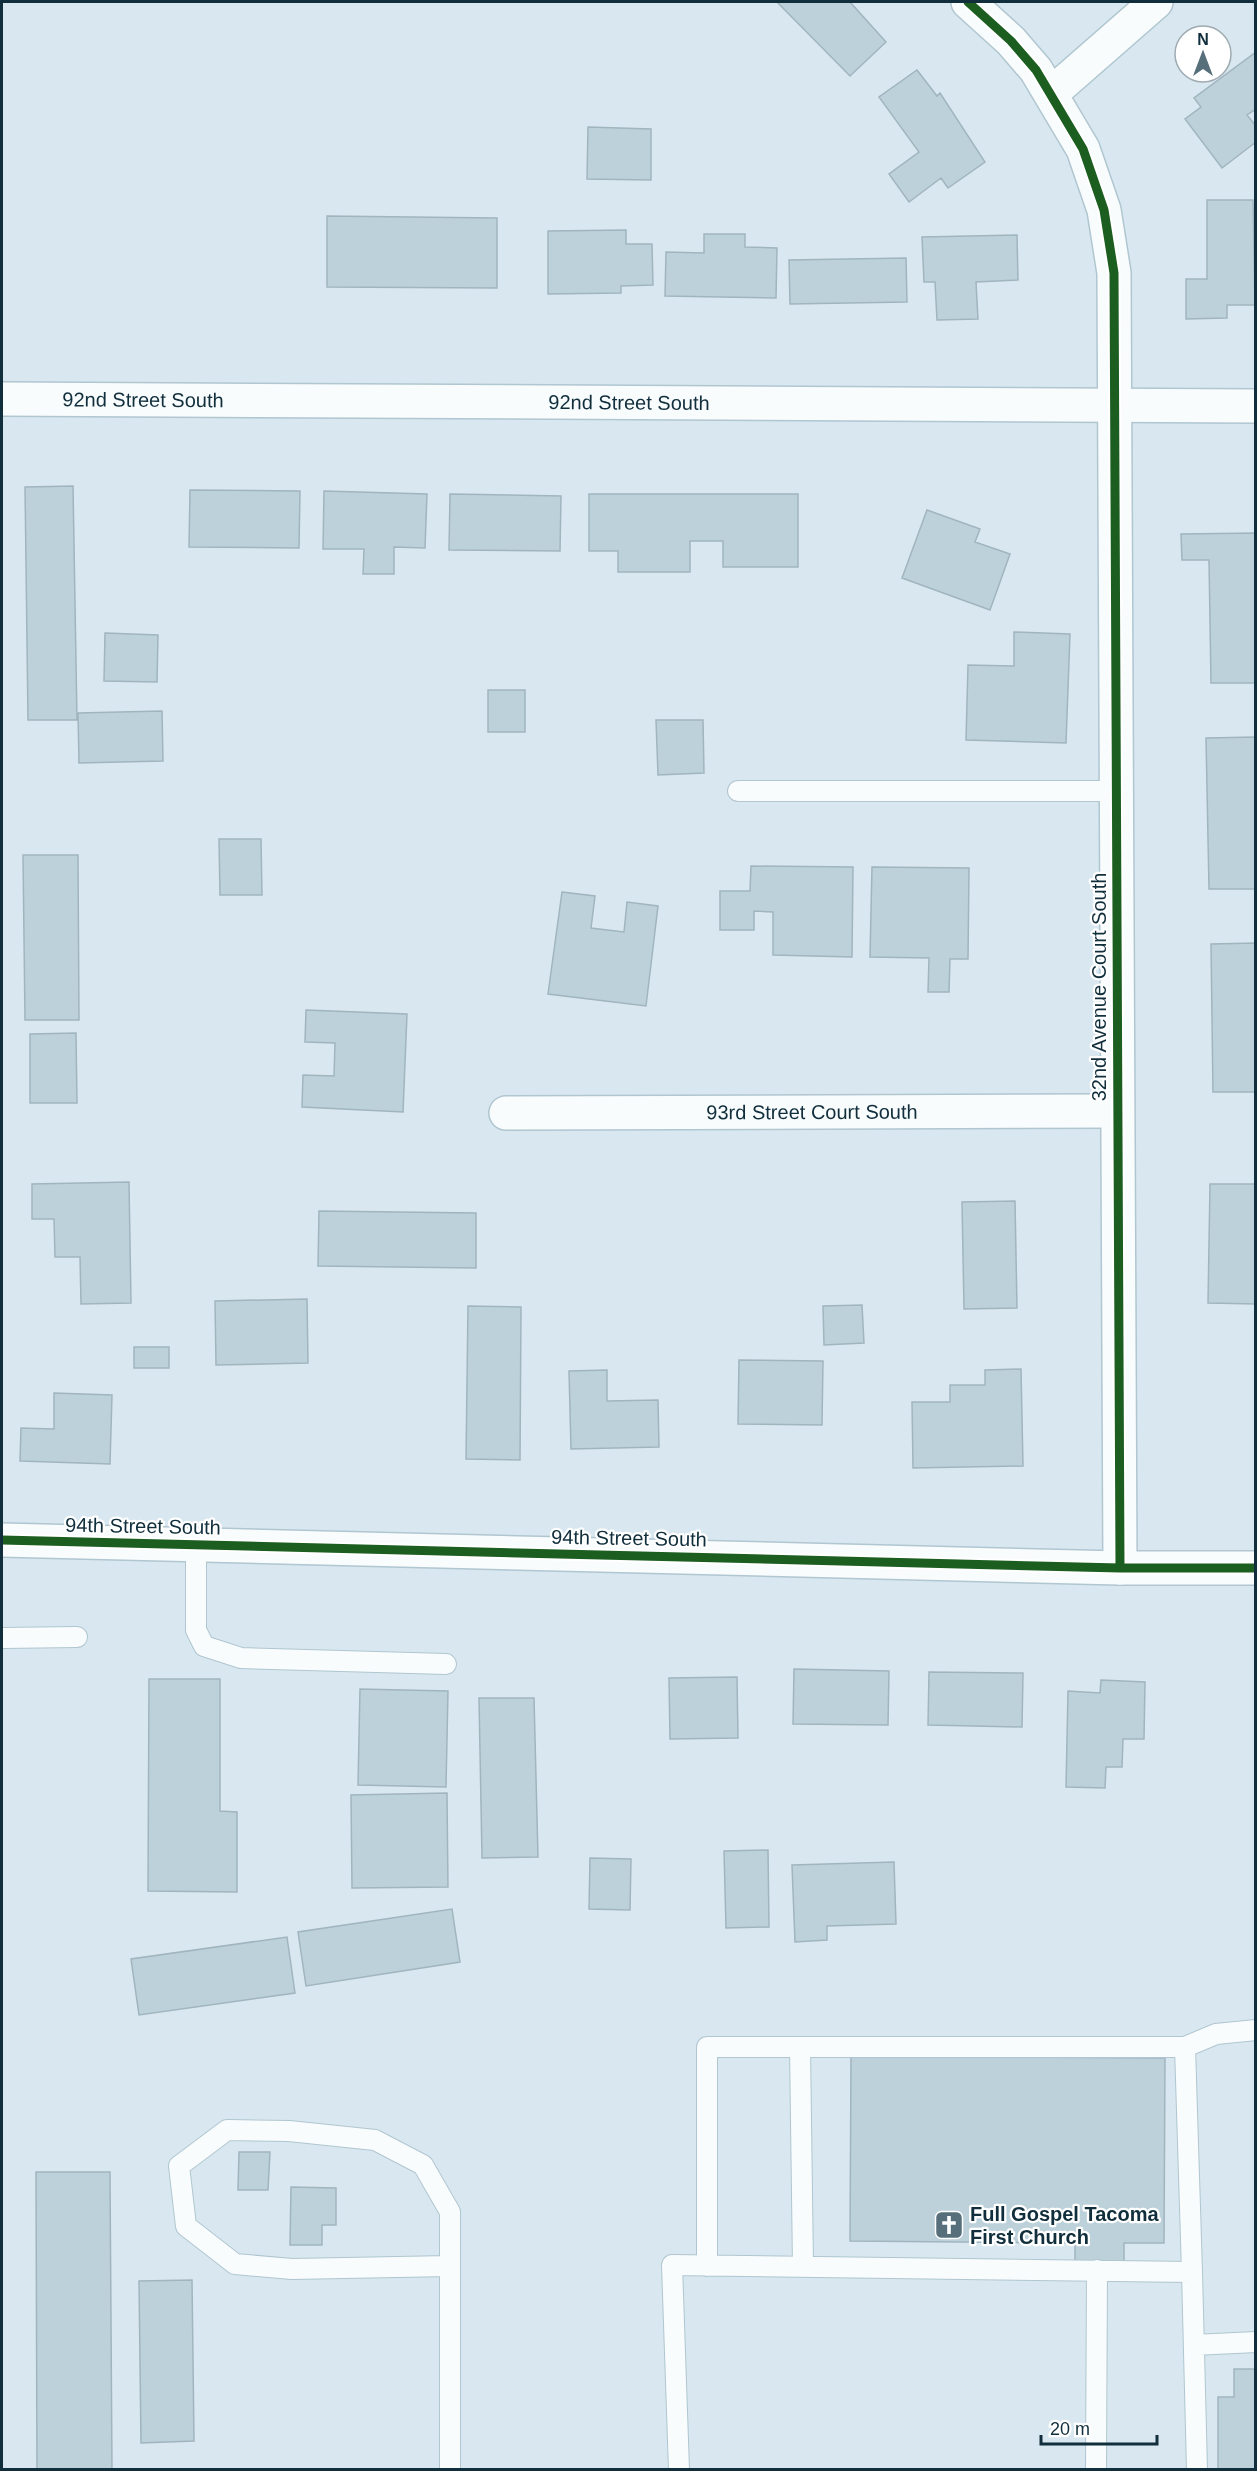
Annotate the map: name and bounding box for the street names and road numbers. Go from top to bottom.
street label: 92nd Street South [62,388,224,411]
street label: 92nd Street South [548,391,710,414]
street label: 32nd Avenue Court South [1088,873,1110,1101]
street label: 93rd Street Court South [706,1101,918,1123]
street label: 94th Street South [65,1514,221,1538]
street label: 94th Street South [551,1526,707,1550]

